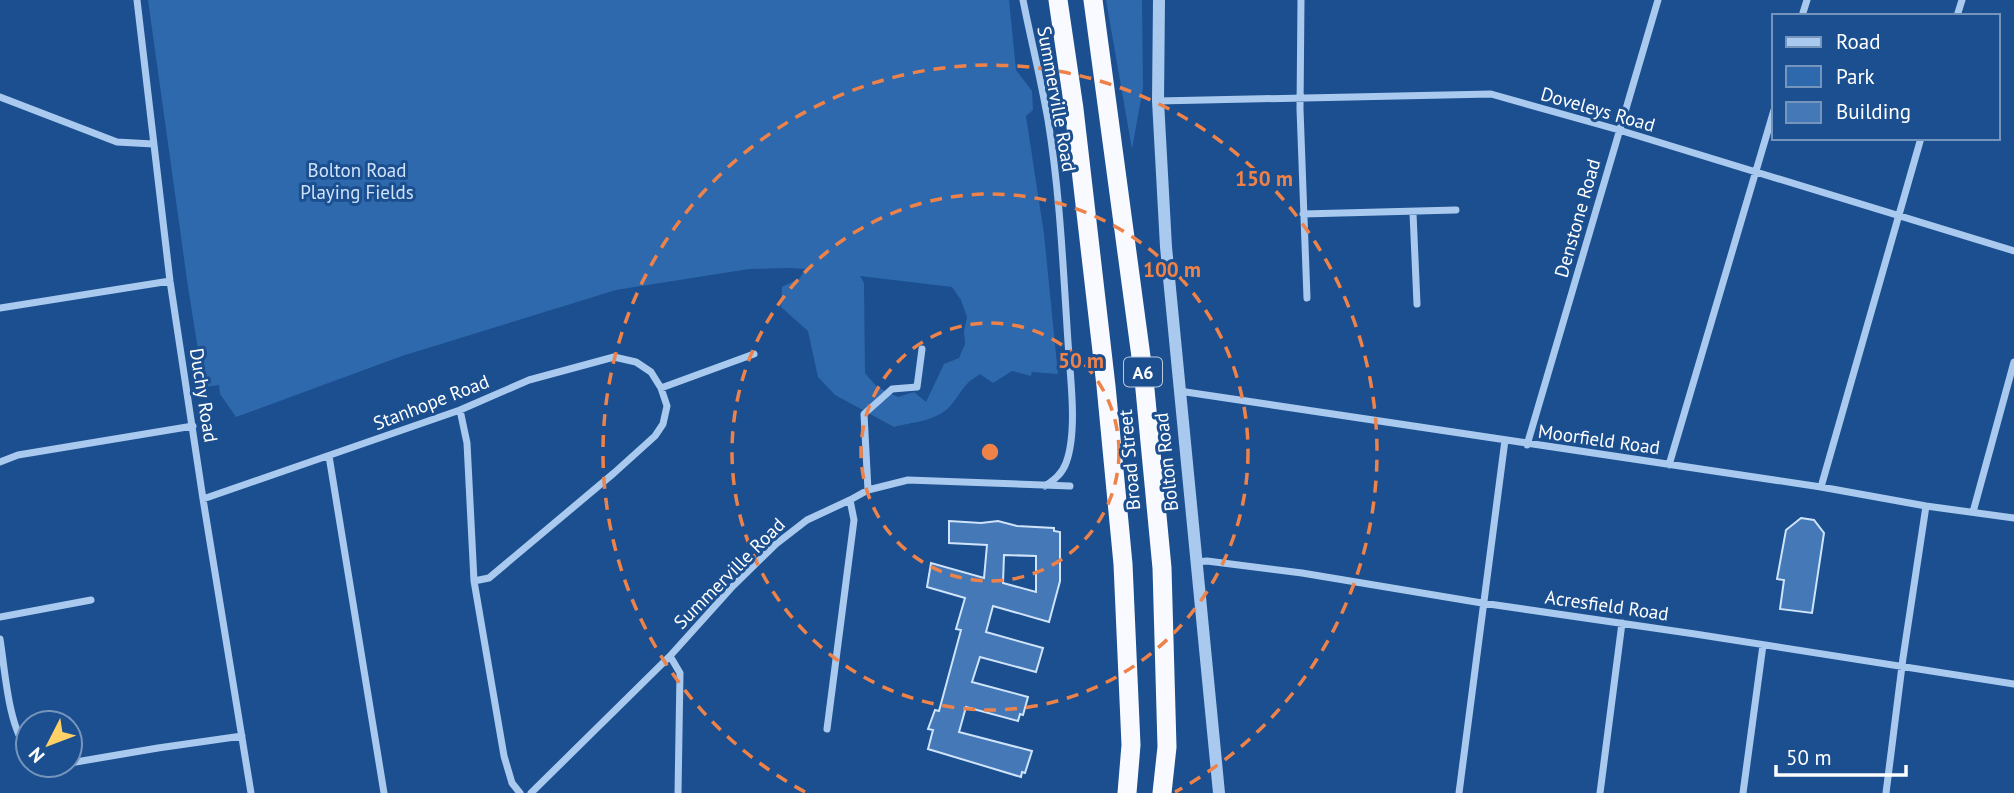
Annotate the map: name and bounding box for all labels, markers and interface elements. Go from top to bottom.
legend [1772,14,2000,140]
street label: Summerville Road [1032,24,1082,174]
text: Road [1836,28,1880,55]
text: Park [1836,63,1875,90]
street label: Doveleys Road [1538,81,1658,137]
text: Building [1836,98,1911,125]
street label: Denstone Road [1549,156,1605,280]
park label: Bolton Road Playing Fields [300,158,414,204]
text: 150 m [1235,165,1293,192]
text: 100 m [1143,256,1201,283]
street label: Duchy Road [185,346,223,444]
text: 50 m [1058,347,1104,374]
road number: A6 [1124,358,1162,386]
street label: Stanhope Road [370,369,492,435]
street label: Broad Street [1113,408,1145,511]
street label: Bolton Road [1149,412,1183,512]
street label: Moorfield Road [1537,419,1661,459]
centre of rings [978,440,1002,464]
street label: Summerville Road [668,512,790,634]
street label: Acresfield Road [1544,584,1670,626]
north arrow [14,709,84,779]
scale bar [1776,734,1906,778]
text: N [23,743,49,768]
text: 50 m [1786,744,1832,771]

